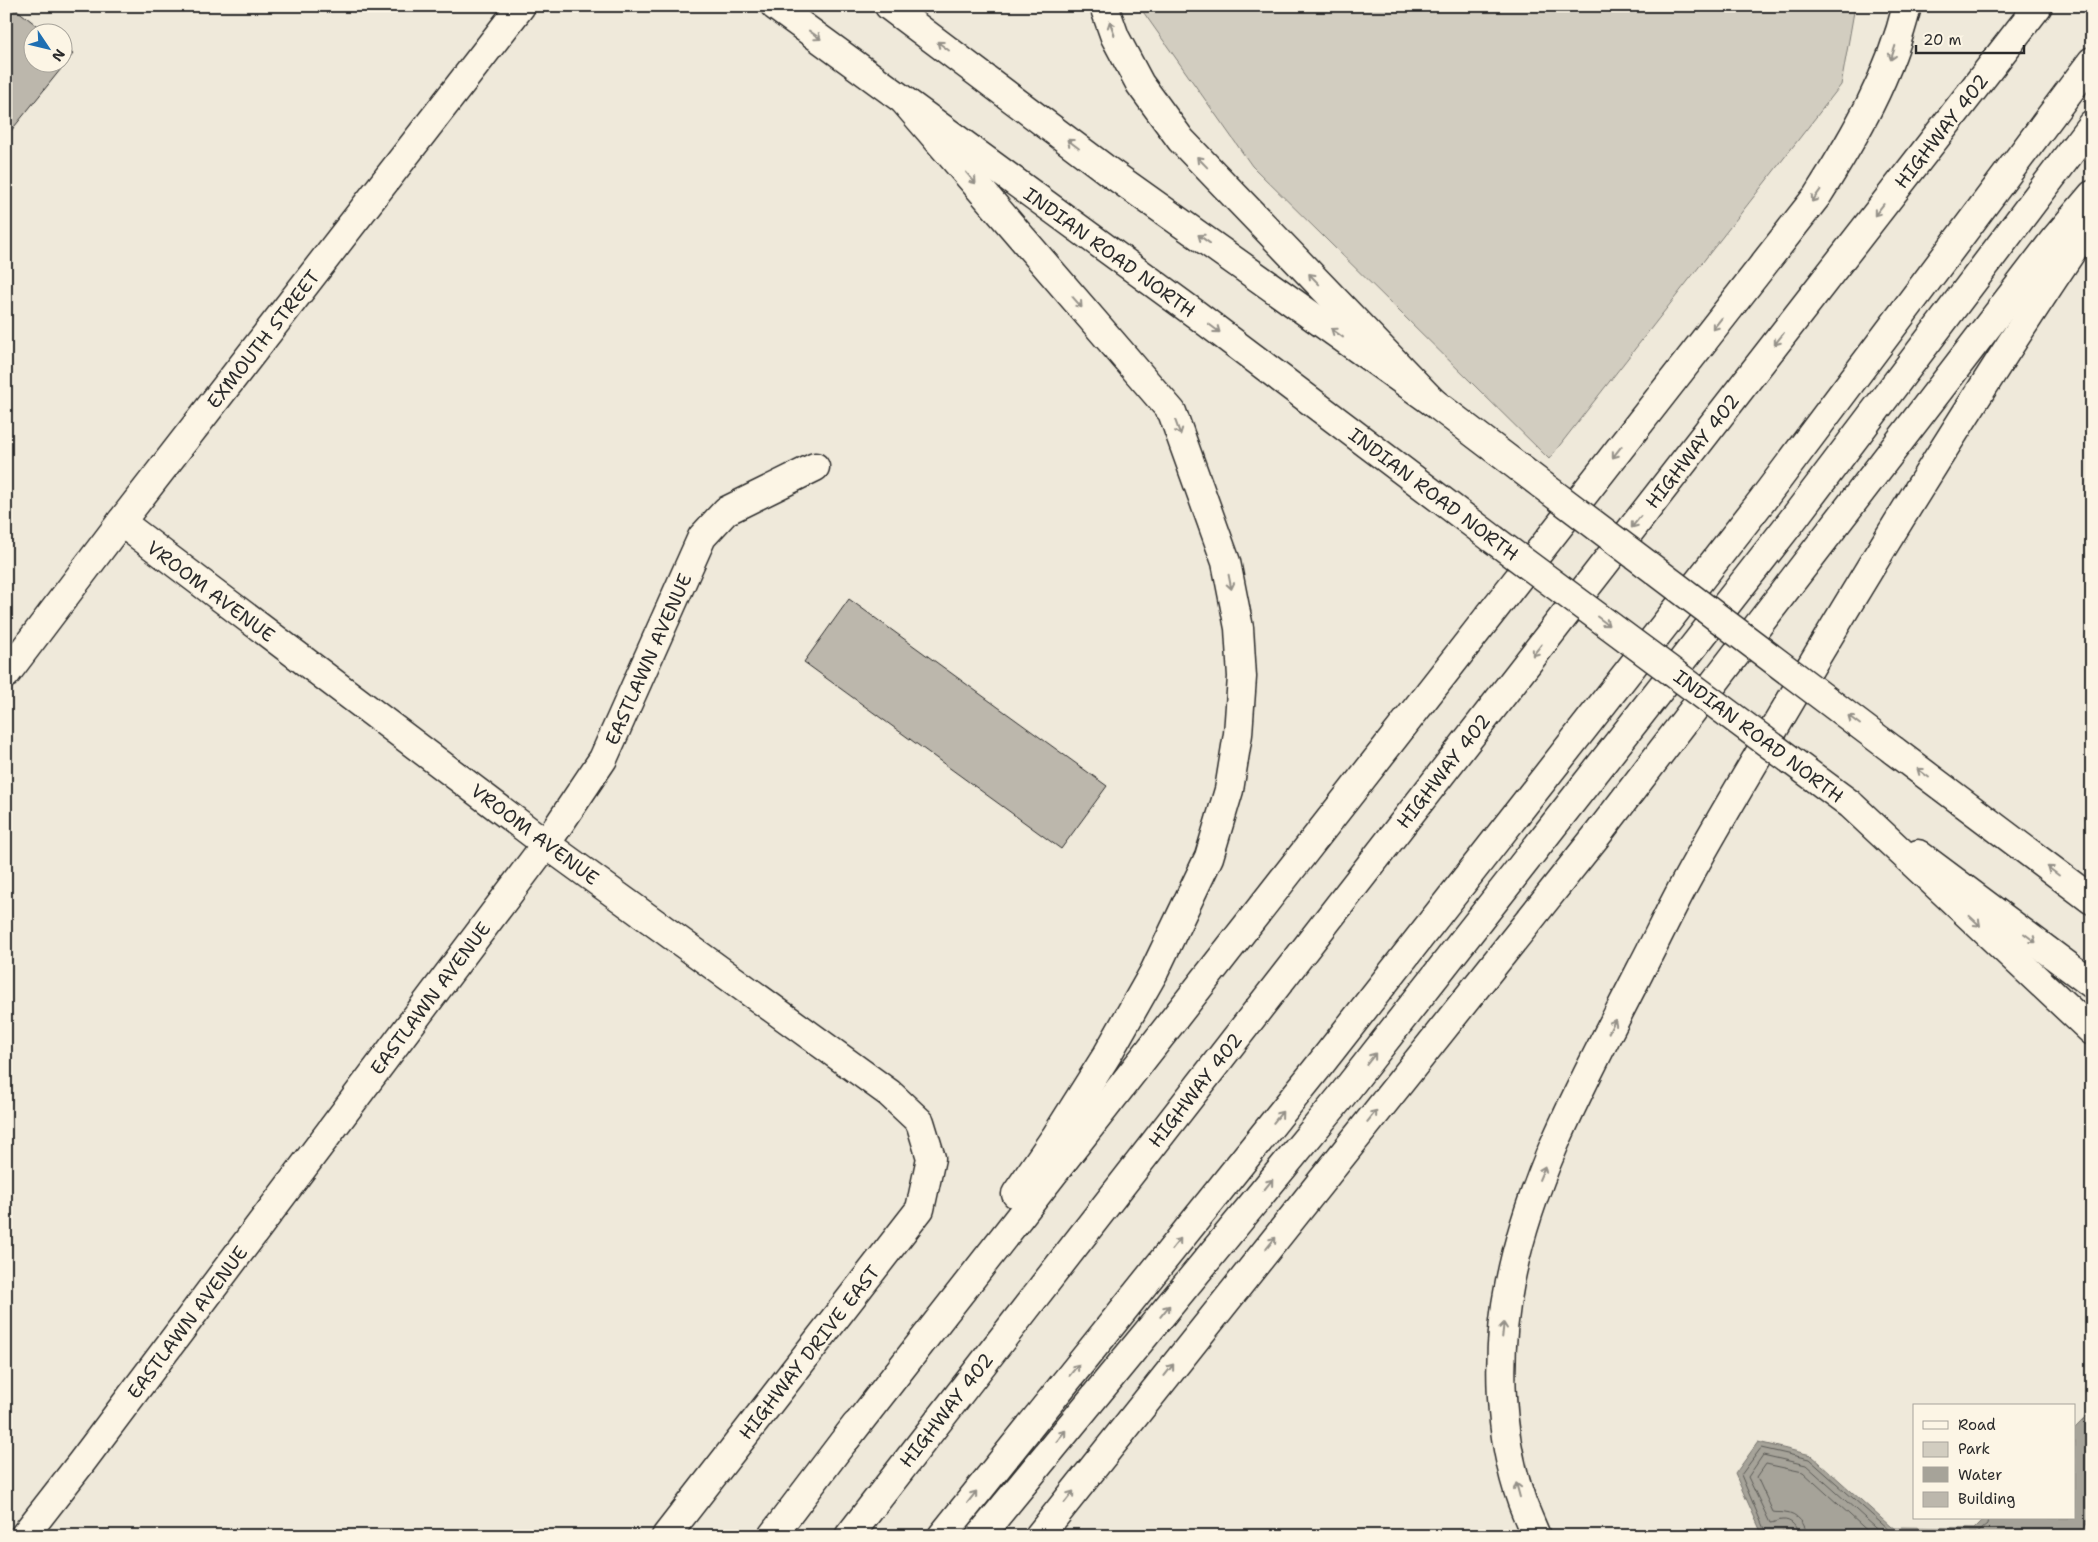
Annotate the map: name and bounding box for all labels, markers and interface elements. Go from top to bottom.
one-way arrow [1107,21,1116,36]
north arrow [22,22,72,72]
scale bar [1916,22,2023,54]
one-way arrow [807,30,821,40]
text: 20 m [1923,30,1962,50]
one-way arrow [937,41,950,52]
one-way arrow [1887,45,1897,61]
text: N [48,46,69,65]
street label: HIGHWAY 402 [1889,69,1994,194]
one-way arrow [1066,139,1080,149]
one-way arrow [1196,156,1208,168]
one-way arrow [966,172,977,185]
street label: INDIAN ROAD NORTH [1019,182,1201,323]
one-way arrow [1811,189,1821,203]
one-way arrow [1874,203,1884,217]
one-way arrow [1197,234,1211,244]
street label: EXMOUTH STREET [201,265,326,414]
one-way arrow [1308,273,1321,285]
one-way arrow [1072,295,1083,308]
one-way arrow [1711,317,1722,330]
one-way arrow [1207,322,1220,333]
one-way arrow [1330,328,1344,338]
one-way arrow [1774,332,1785,345]
street label: HIGHWAY 402 [1640,389,1745,514]
one-way arrow [1174,420,1183,435]
street label: INDIAN ROAD NORTH [1344,422,1524,567]
one-way arrow [1611,445,1622,458]
one-way arrow [1631,515,1642,528]
street label: VROOM AVENUE [142,535,280,648]
street label: EASTLAWN AVENUE [599,569,698,749]
one-way arrow [1226,573,1235,589]
one-way arrow [1595,615,1609,626]
one-way arrow [1531,643,1542,656]
street label: INDIAN ROAD NORTH [1669,664,1849,809]
street label: HIGHWAY 402 [1391,709,1496,834]
one-way arrow [1848,715,1861,726]
one-way arrow [1917,767,1930,778]
street label: VROOM AVENUE [466,778,604,891]
one-way arrow [2047,865,2060,876]
one-way arrow [1969,915,1981,927]
street label: EASTLAWN AVENUE [365,917,496,1080]
one-way arrow [2023,932,2036,943]
one-way arrow [1608,1019,1617,1034]
street label: HIGHWAY 402 [1143,1028,1248,1153]
one-way arrow [1365,1053,1376,1066]
one-way arrow [1367,1110,1378,1123]
one-way arrow [1272,1111,1283,1124]
one-way arrow [1538,1166,1548,1181]
one-way arrow [1263,1179,1274,1192]
one-way arrow [1265,1237,1276,1250]
one-way arrow [1170,1238,1181,1251]
street label: EASTLAWN AVENUE [122,1241,253,1404]
street label: HIGHWAY DRIVE EAST [733,1260,886,1445]
one-way arrow [1159,1304,1170,1317]
one-way arrow [1498,1322,1508,1338]
street label: HIGHWAY 402 [894,1348,999,1473]
one-way arrow [1068,1364,1079,1377]
one-way arrow [1164,1364,1175,1377]
legend [1913,1404,2076,1520]
text: Road [1958,1415,1996,1435]
one-way arrow [1056,1430,1067,1443]
text: Park [1958,1439,1990,1459]
text: Water [1958,1465,2002,1485]
one-way arrow [1513,1483,1523,1499]
text: Building [1958,1489,2015,1509]
one-way arrow [967,1491,978,1504]
one-way arrow [1063,1491,1074,1504]

